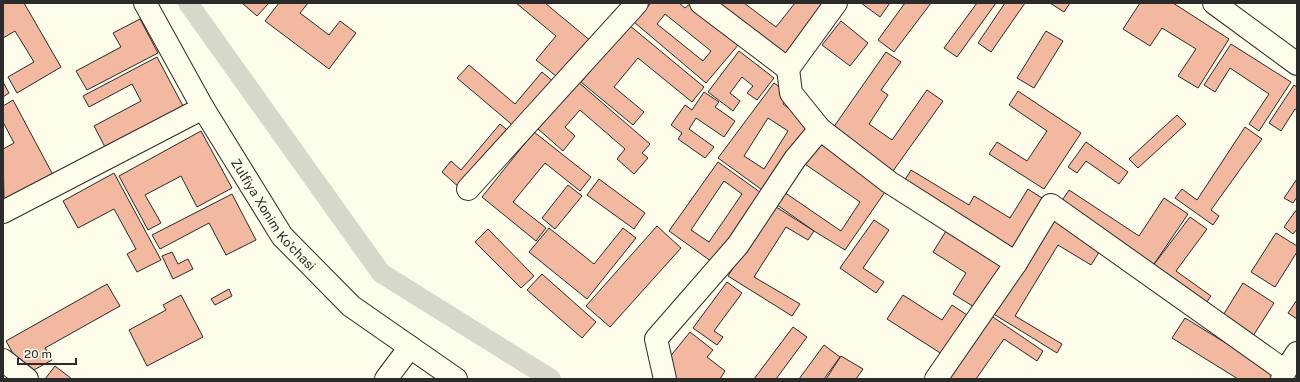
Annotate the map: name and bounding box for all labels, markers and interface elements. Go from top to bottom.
street label: Zulfiya Xonim Ko'chasi [228,156,319,274]
scale bar [18,340,76,366]
text: 20 m [24,347,52,361]

